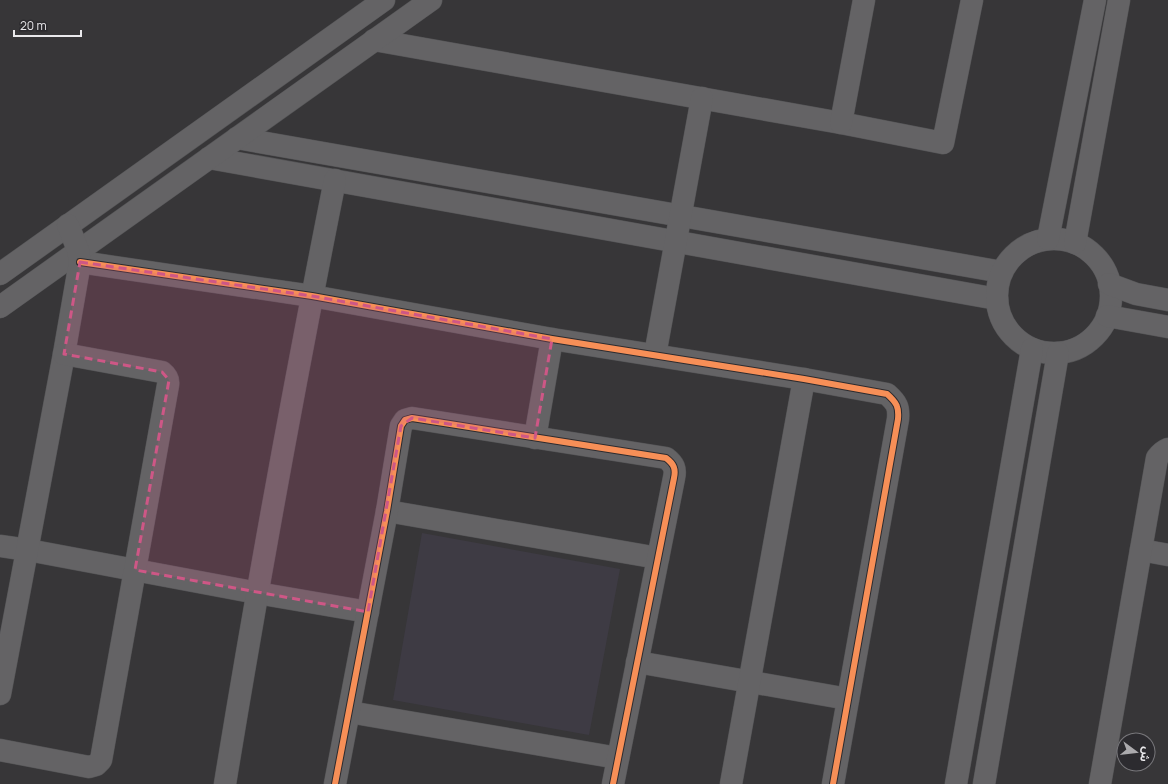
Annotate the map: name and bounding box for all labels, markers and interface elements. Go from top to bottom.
scale bar [14,12,81,38]
text: 20 m [20,17,47,34]
north arrow [1116,732,1156,772]
text: ش [1137,745,1155,764]

